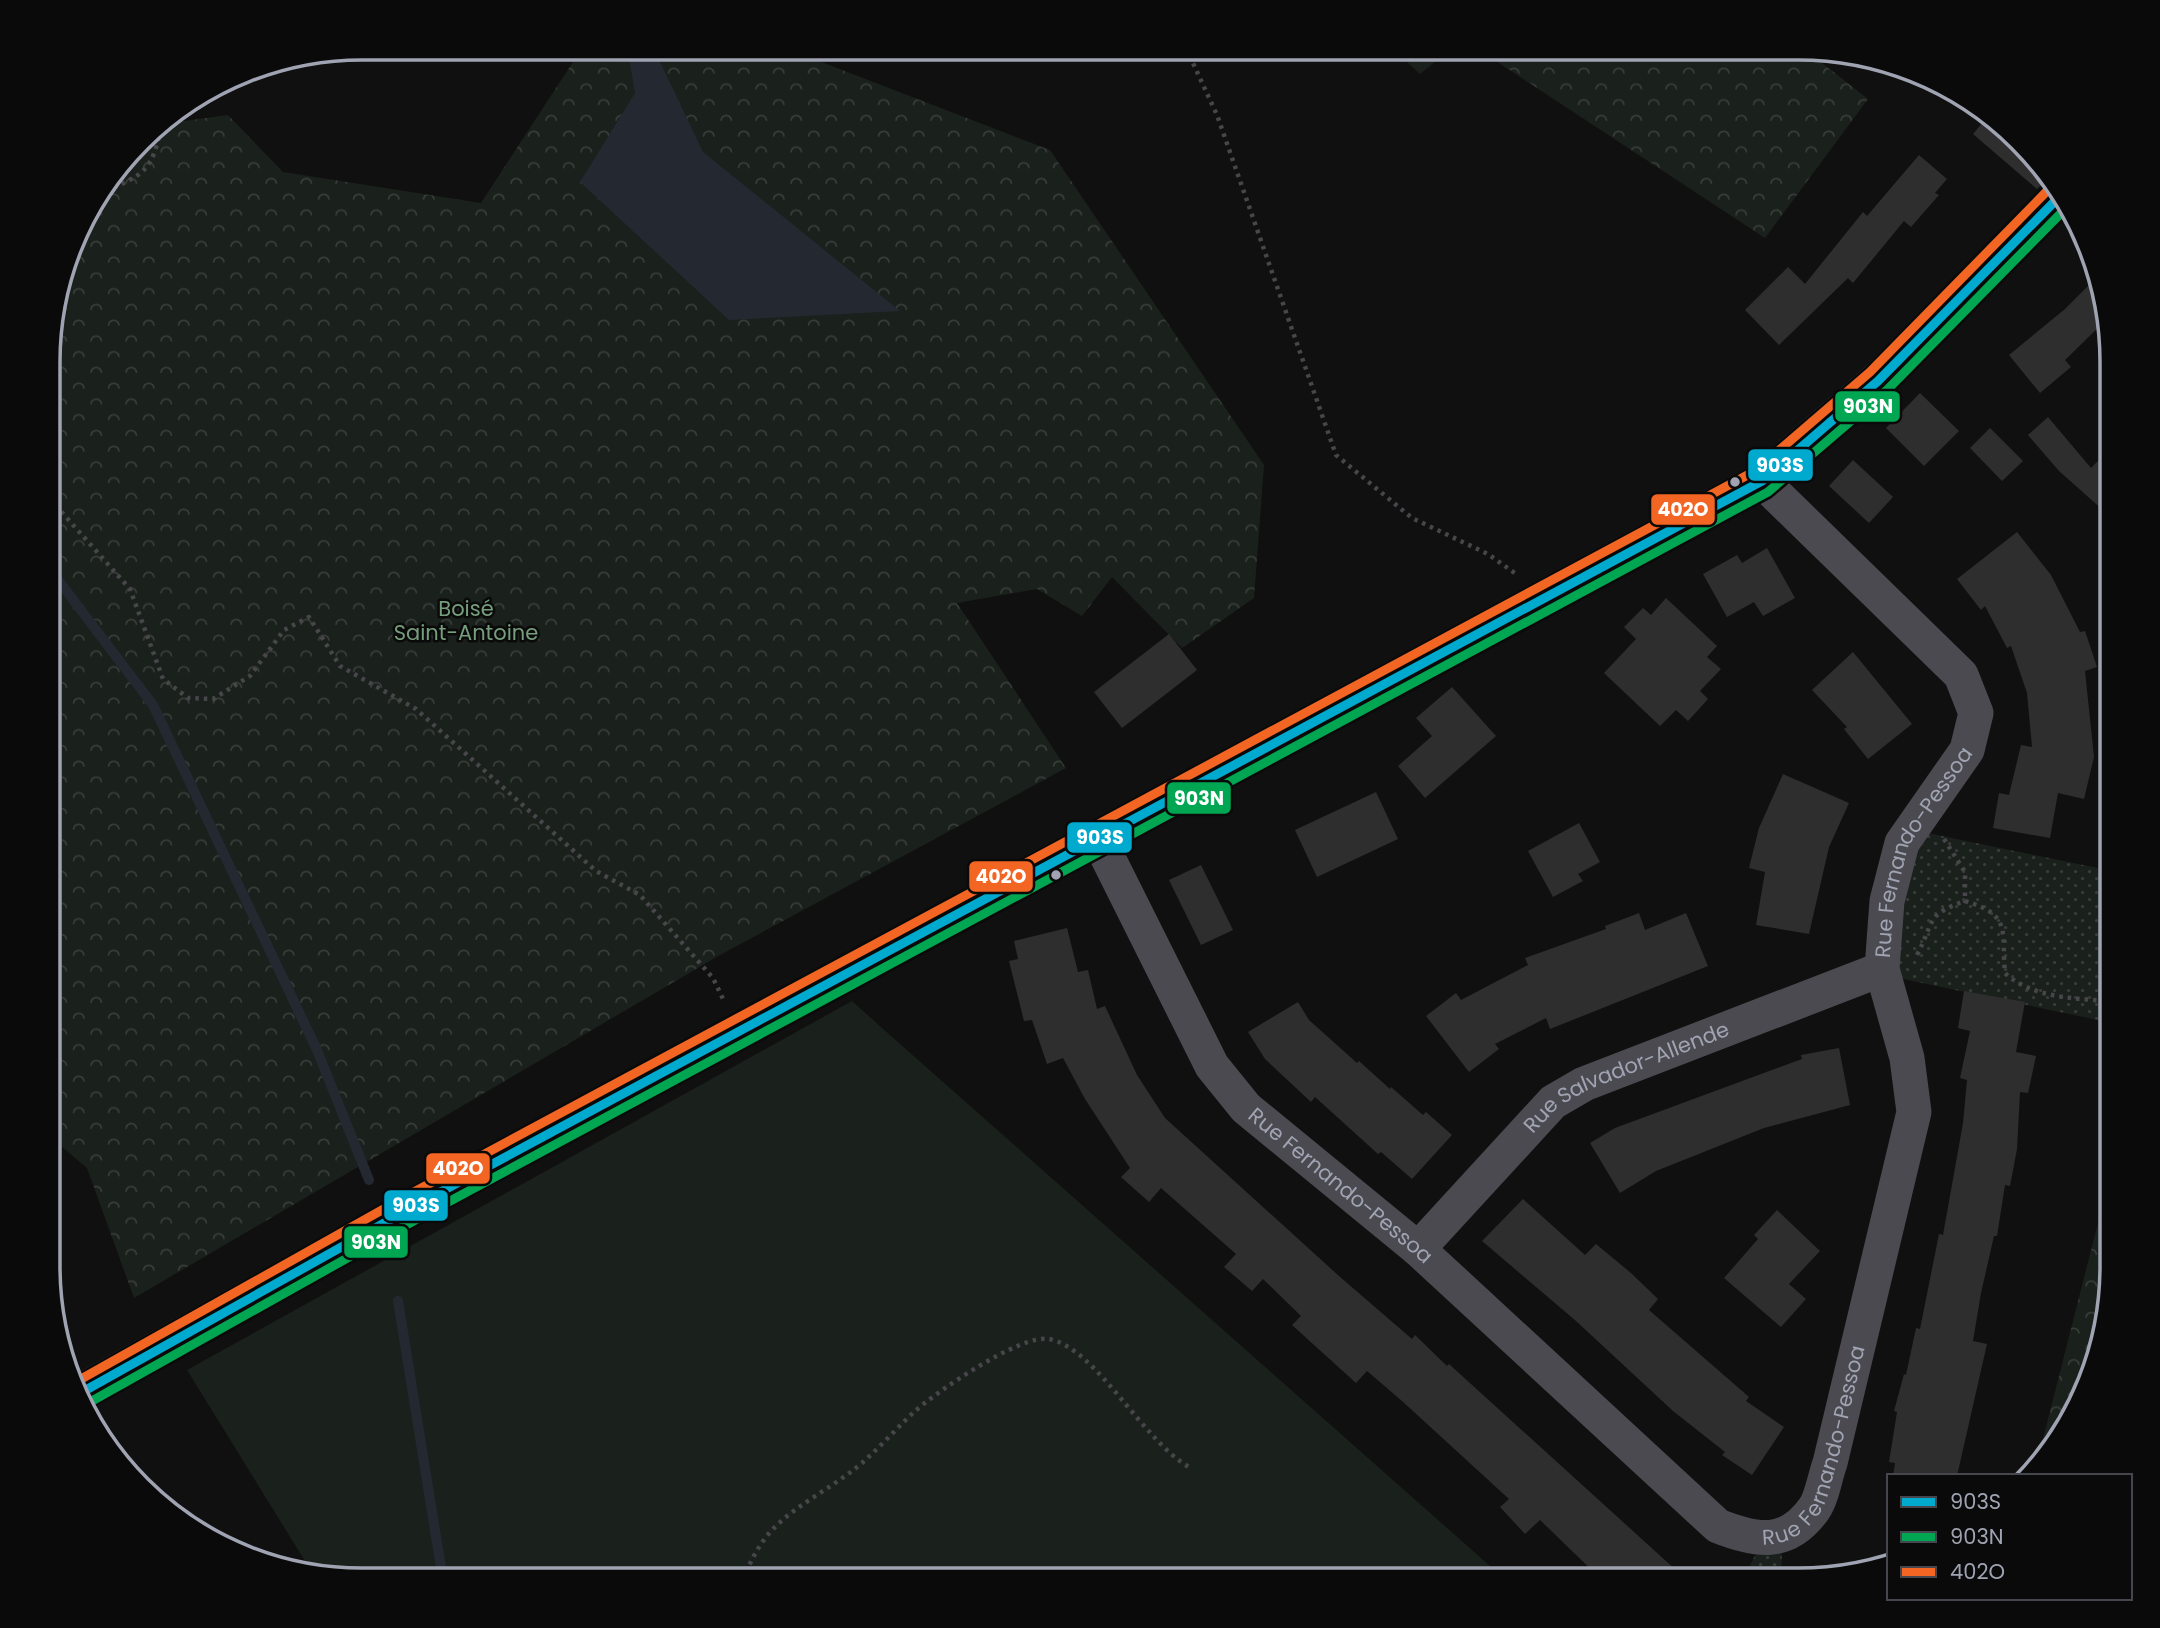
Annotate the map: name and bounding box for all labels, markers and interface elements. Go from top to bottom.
line badge: 903N [1834,390,1901,423]
text: 903N [1843,393,1893,420]
line badge: 903S [1747,448,1814,482]
text: 903S [1756,452,1804,479]
unlabelled marker [1728,475,1742,489]
line badge: 402O [1650,493,1716,526]
text: 402O [1657,496,1709,523]
park label: Boisé Saint-Antoine [394,594,538,647]
street label: Rue Fernando-Pessoa [1868,740,1979,959]
line badge: 903N [1166,781,1232,815]
text: 903N [1174,785,1224,812]
line badge: 903S [1066,821,1133,854]
text: 903S [1076,824,1124,851]
line badge: 402O [968,860,1034,893]
text: 402O [975,863,1027,890]
unlabelled marker [1049,868,1063,882]
street label: Rue Salvador-Allende [1517,1014,1733,1139]
street label: Rue Fernando-Pessoa [1242,1101,1440,1270]
line badge: 402O [425,1152,491,1185]
text: 402O [432,1155,484,1182]
line badge: 903S [383,1189,449,1222]
text: 903S [392,1192,440,1219]
line badge: 903N [343,1225,409,1259]
text: 903N [351,1229,401,1256]
street label: Rue Fernando-Pessoa [1761,1342,1872,1552]
legend [1887,1474,2132,1600]
text: 903S [1950,1487,2001,1516]
text: 903N [1950,1522,2004,1551]
text: 402O [1950,1557,2005,1586]

